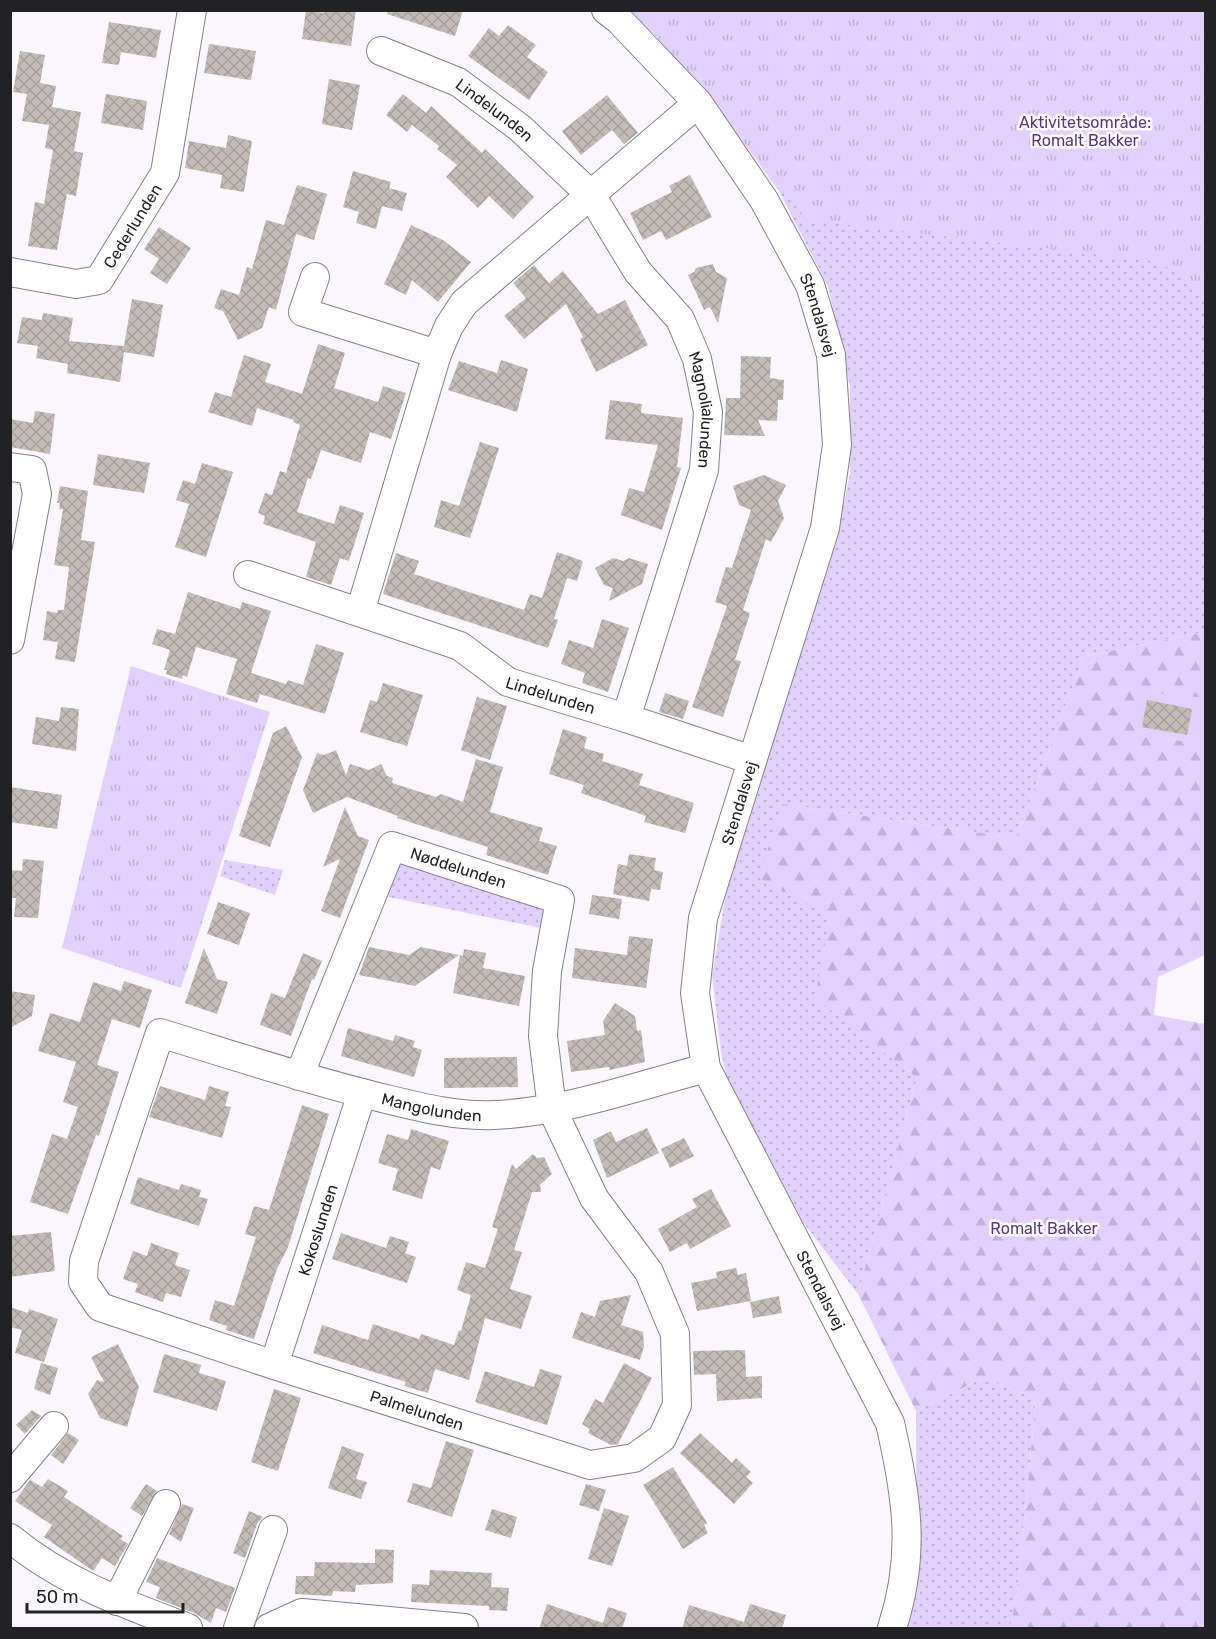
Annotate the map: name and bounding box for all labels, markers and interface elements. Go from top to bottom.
street label: Lindelunden [452,75,537,146]
park label: Aktivitetsområde: Romalt Bakker [1019,113,1151,150]
street label: Cederlunden [100,180,166,272]
street label: Stendalsvej [795,270,840,359]
street label: Magnolialunden [685,349,717,469]
street label: Lindelunden [503,673,597,718]
street label: Stendalsvej [718,759,761,847]
street label: Nøddelunden [408,844,509,892]
street label: Mangolunden [379,1089,482,1125]
street label: Kokoslunden [295,1182,342,1278]
park label: Romalt Bakker [990,1219,1098,1238]
street label: Stendalsvej [792,1247,849,1333]
street label: Palmelunden [368,1386,466,1435]
scale bar [27,1576,183,1614]
text: 50 m [36,1586,79,1608]

